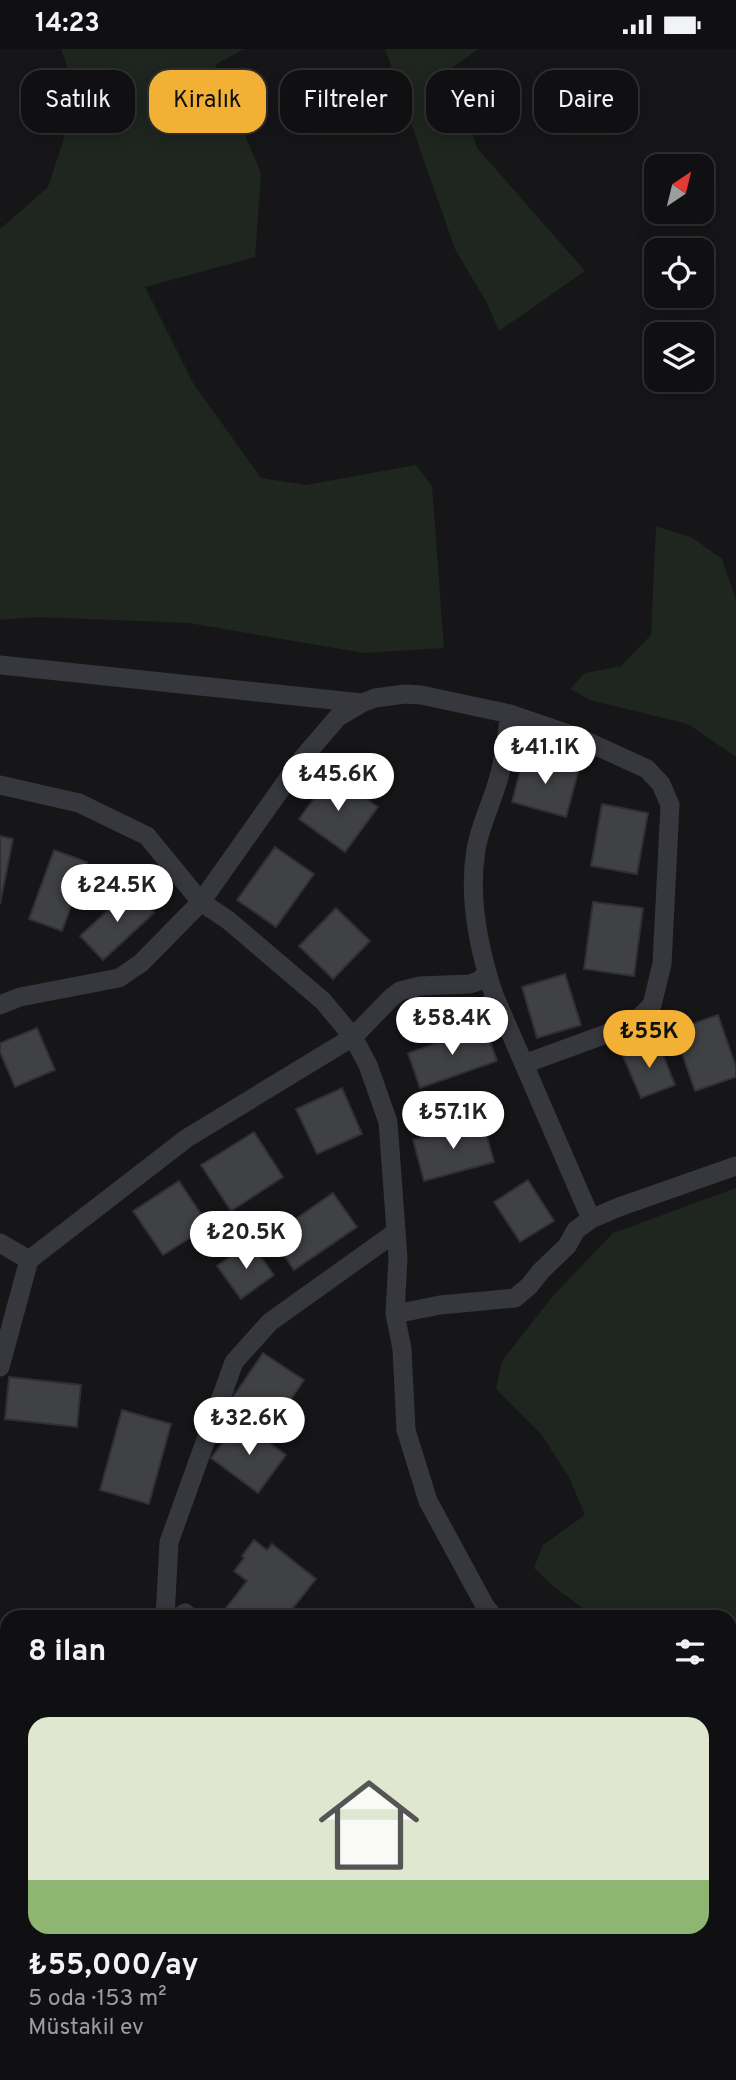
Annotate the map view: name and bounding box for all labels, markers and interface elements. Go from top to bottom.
text: 14:23 [35,8,100,41]
chip: Satılık [21,70,135,133]
chip: Kiralık [149,70,266,133]
chip: Filtreler [280,70,412,133]
chip: Yeni [426,70,520,133]
chip: Daire [534,70,638,133]
north arrow [644,154,714,224]
map controls [644,154,714,392]
button: locate [644,238,714,308]
button: layers [644,322,714,392]
pin: ₺41.1K [488,727,602,786]
text: ₺41.1K [510,734,580,763]
pin: ₺45.6K [281,753,395,813]
text: ₺45.6K [298,761,378,790]
pin: ₺24.5K [60,865,174,924]
text: ₺24.5K [77,872,157,901]
pin: ₺58.4K [395,997,509,1057]
text: ₺58.4K [412,1005,492,1034]
pin: ₺55K [608,1011,690,1070]
text: ₺55K [619,1018,679,1047]
pin: ₺57.1K [396,1091,510,1151]
text: ₺57.1K [418,1099,488,1128]
pin: ₺20.5K [189,1211,303,1271]
text: ₺20.5K [206,1219,286,1248]
pin: ₺32.6K [192,1397,306,1457]
text: ₺32.6K [210,1405,288,1434]
icon: filters [671,1633,709,1671]
text: 8 ilan [28,1634,106,1671]
icon: home [306,1762,432,1888]
text: ₺55,000/ay [28,1948,199,1985]
text: 5 oda · 153 m² [28,1985,167,2014]
text: Müstakil ev [28,2014,144,2043]

